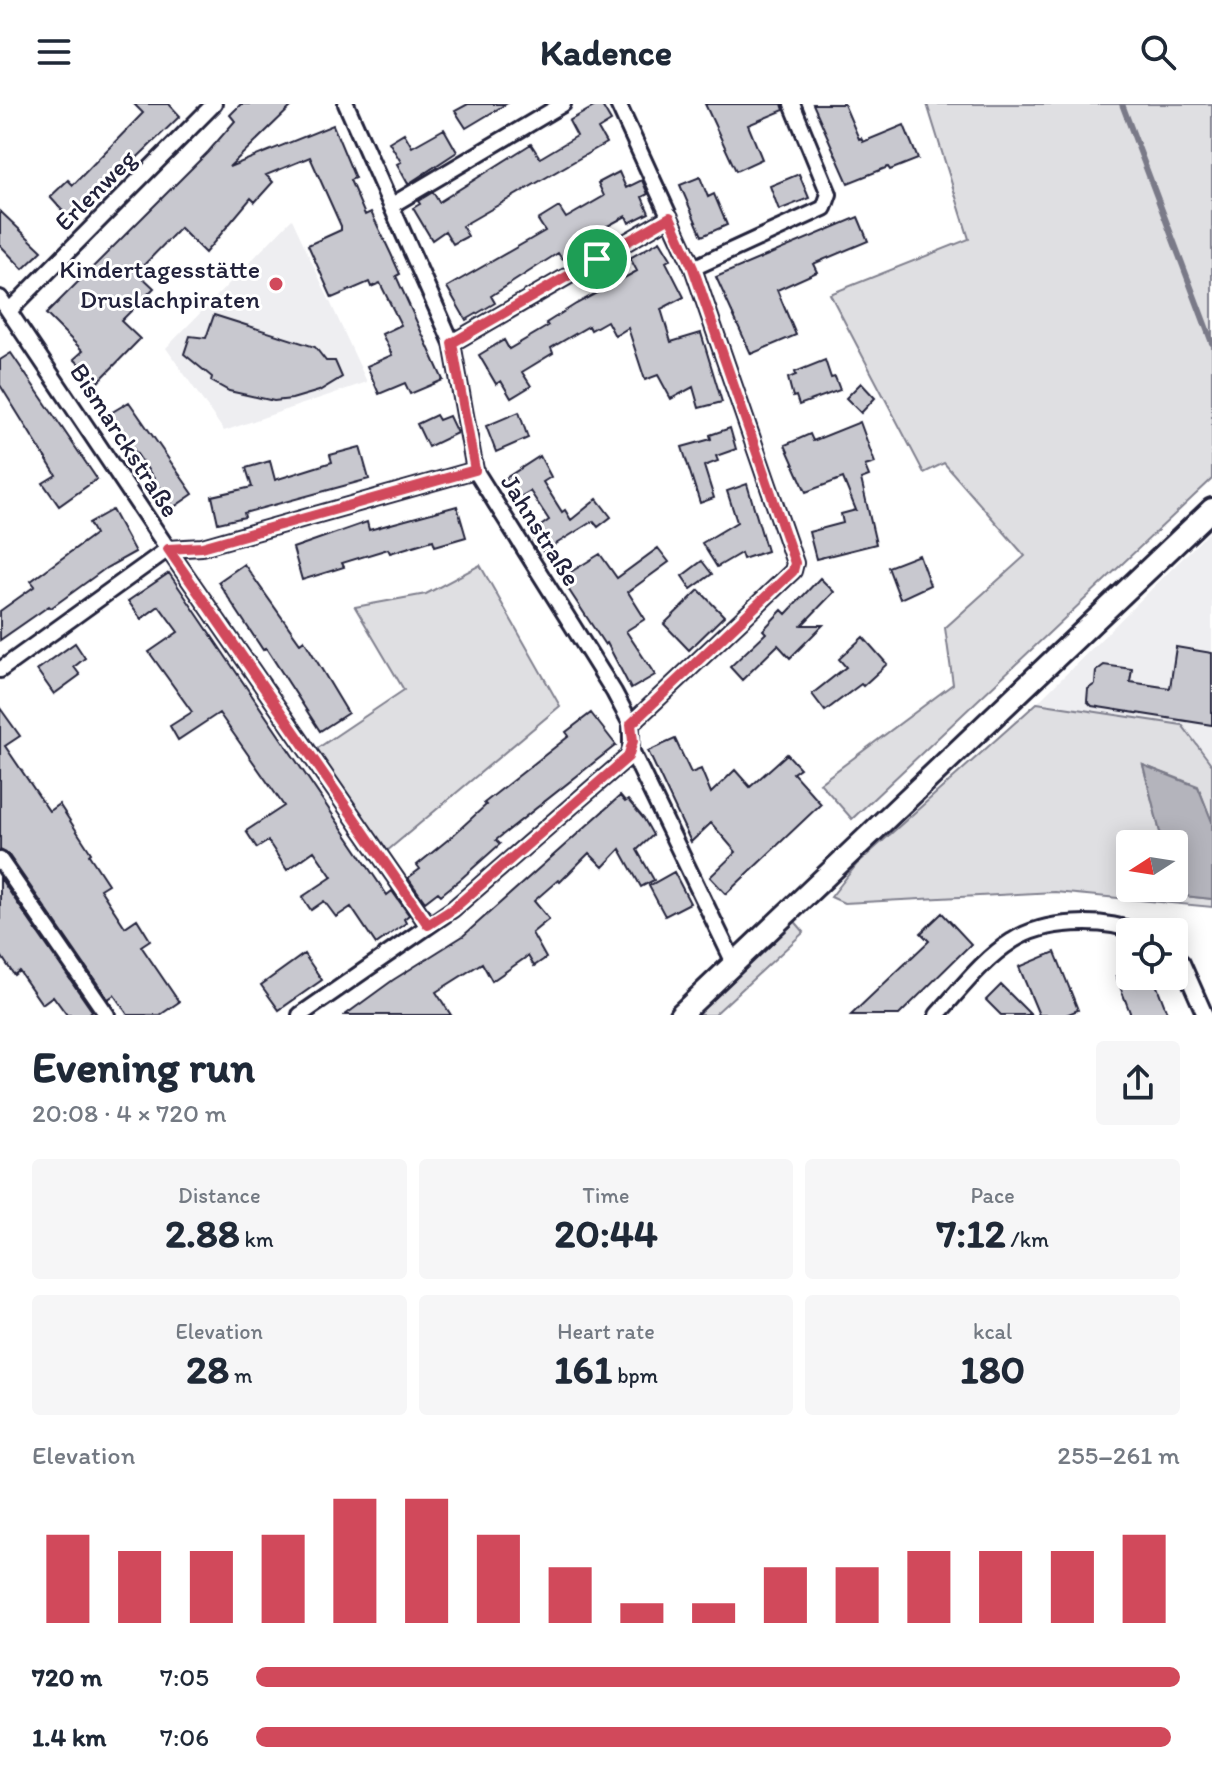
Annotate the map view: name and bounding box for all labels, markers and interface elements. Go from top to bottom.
icon: menu [32,30,76,74]
icon: search [1136,30,1180,74]
text: Kadence [540,31,672,74]
street label: Erlenweg [48,142,143,237]
pin [563,225,631,293]
icon: arrive [575,237,619,281]
place label: Kindertagesstätte Druslachpiraten [59,253,260,315]
marker: Kindertagesstätte Druslachpiraten [267,275,285,293]
street label: Bismarckstraße [63,357,187,523]
street label: Jahnstraße [494,468,588,592]
north arrow [1116,830,1188,902]
map controls [1116,830,1188,990]
button: locate [1116,918,1188,990]
text: Evening run [32,1040,255,1093]
button: share [1096,1041,1180,1125]
text: 20:08 · 4 × 720 m [32,1097,227,1129]
text: Distance [178,1182,261,1209]
text: Time [583,1182,629,1209]
text: Pace [971,1182,1015,1209]
text: 2.88 [165,1209,240,1257]
text: 20:44 [554,1209,658,1257]
text: 7:12 [936,1209,1006,1257]
text: km [240,1226,274,1253]
text: /km [1006,1226,1049,1253]
text: Elevation [176,1318,263,1345]
text: Heart rate [557,1318,655,1345]
text: kcal [973,1318,1012,1345]
text: 28 [186,1345,229,1393]
text: 161 [554,1345,612,1393]
text: 180 [960,1345,1025,1393]
text: m [229,1362,253,1389]
text: bpm [612,1362,658,1389]
text: Elevation [32,1439,135,1471]
text: 255–261 m [1057,1439,1180,1471]
text: 720 m [32,1661,102,1693]
text: 7:05 [160,1661,209,1693]
text: 1.4 km [32,1721,106,1753]
text: 7:06 [160,1721,209,1753]

